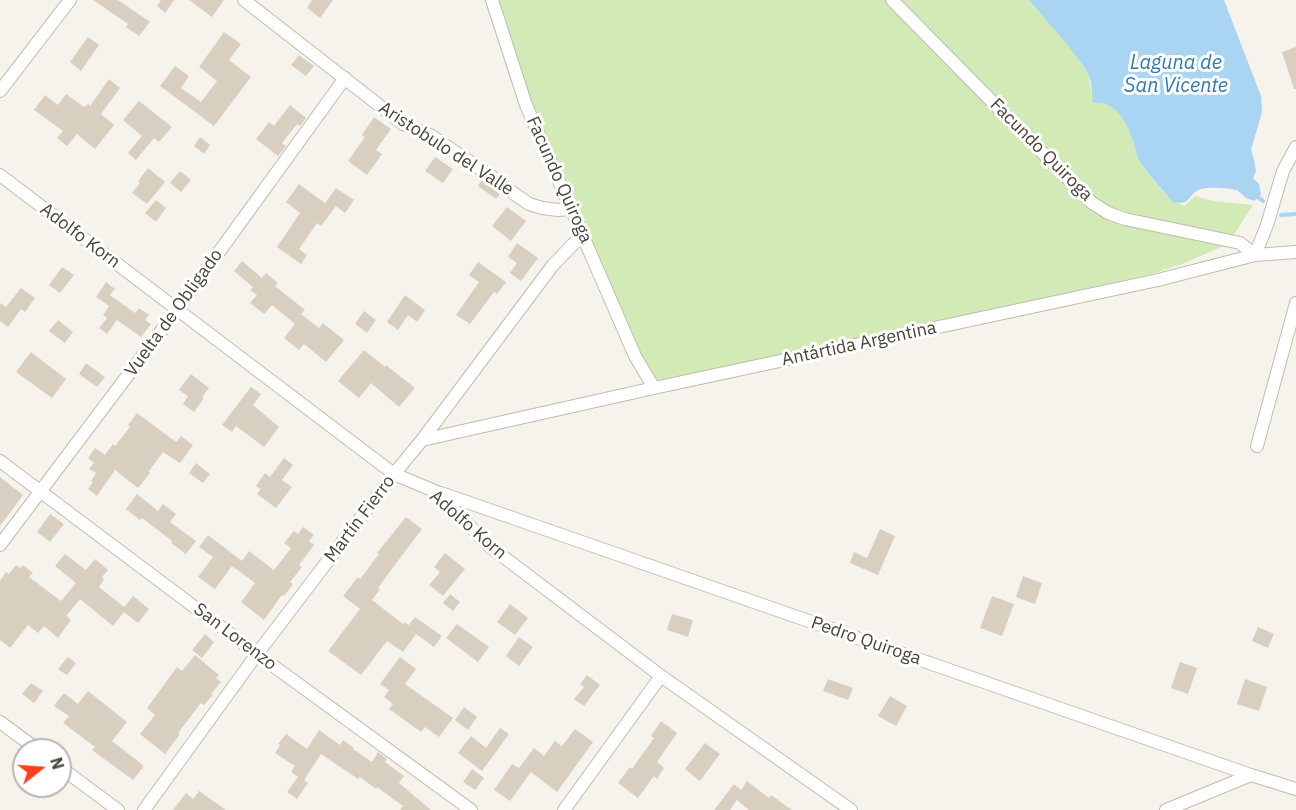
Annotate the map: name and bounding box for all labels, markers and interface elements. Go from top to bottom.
water label: Laguna de San Vicente [1124,51,1228,98]
street label: Facundo Quiroga [985,94,1097,206]
street label: Aristobulo del Valle [374,97,518,201]
street label: Facundo Quiroga [521,113,597,247]
street label: Adolfo Korn [36,199,124,273]
street label: Vuelta de Obligado [120,245,228,381]
street label: Antártida Argentina [780,317,938,371]
street label: Martín Fierro [320,471,400,567]
street label: Adolfo Korn [425,486,511,564]
street label: San Lorenzo [189,599,281,675]
street label: Pedro Quiroga [808,612,924,670]
north arrow [12,738,72,798]
text: N [46,755,69,772]

